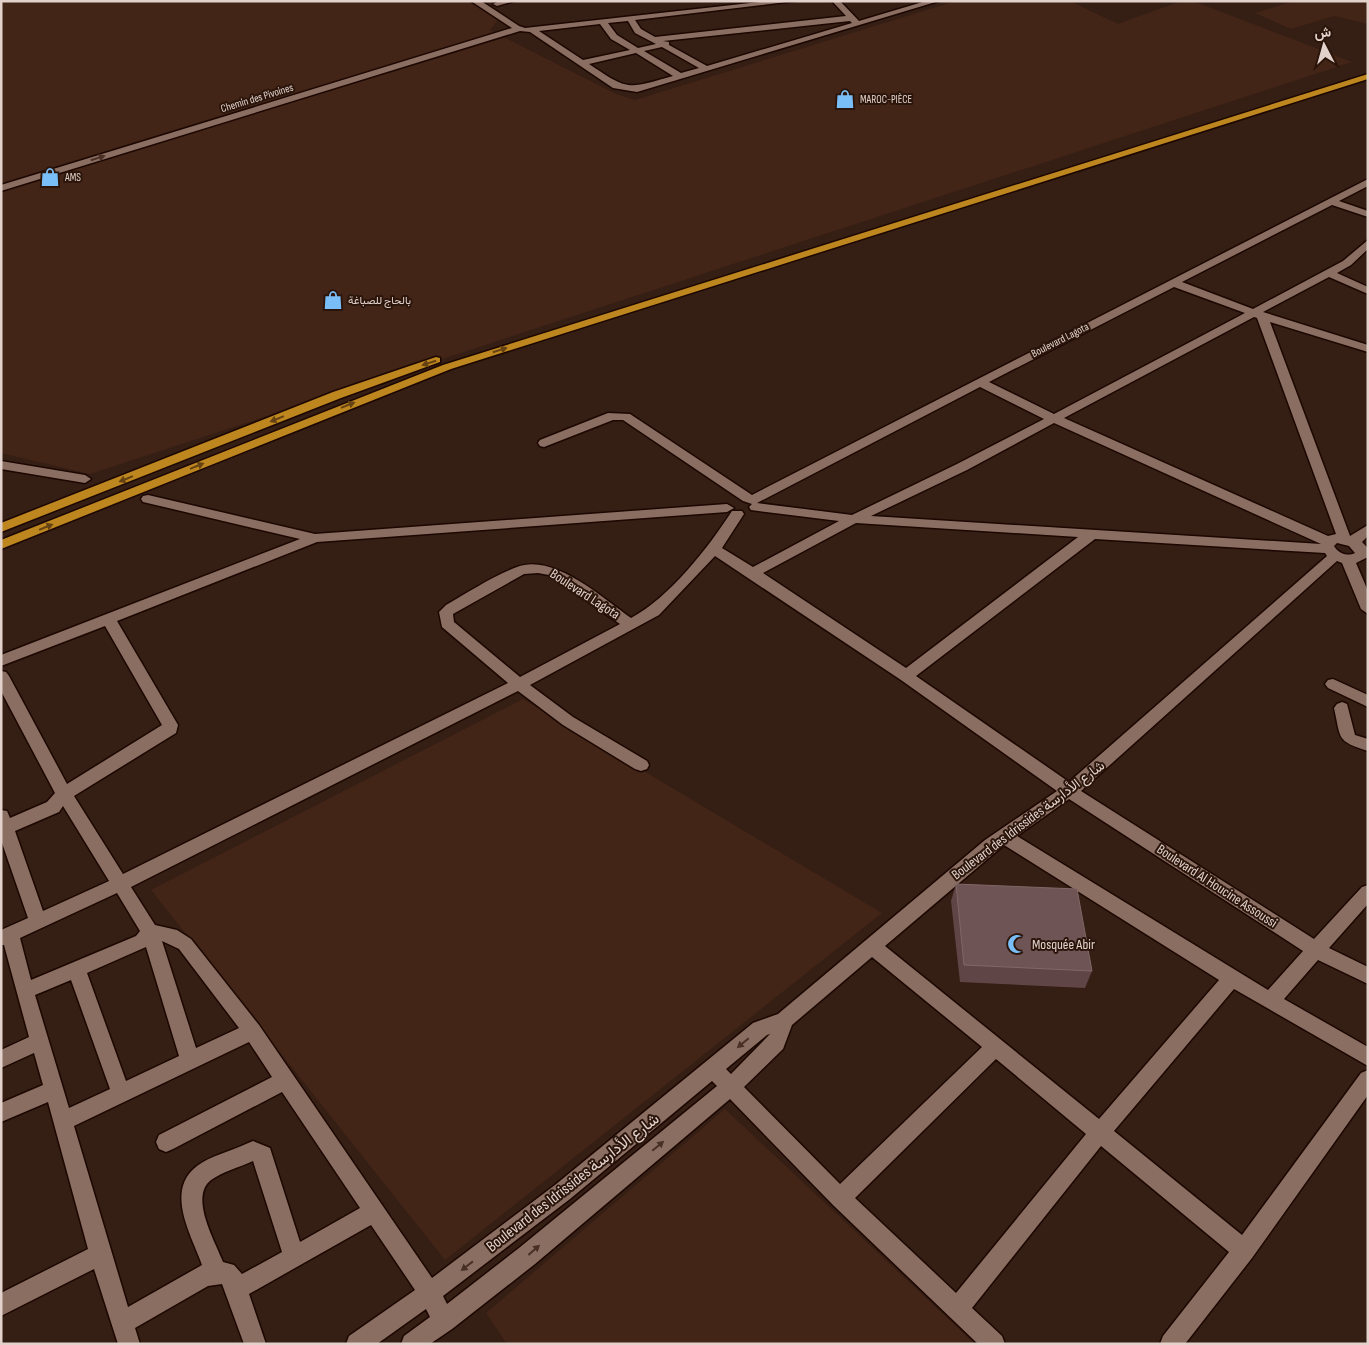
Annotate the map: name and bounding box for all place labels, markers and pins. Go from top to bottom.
shop icon: MAROC-PIÈCE [834,88,856,110]
place label: MAROC-PIÈCE [860,93,912,106]
shop icon: AMS [39,166,61,188]
place label: AMS [64,171,81,184]
shop icon: بالحاج للصباغة [322,289,344,311]
place label: بالحاج للصباغة [348,294,411,308]
mosque icon: Mosquée Abir [1006,933,1028,955]
place label: Mosquée Abir [1032,936,1095,953]

